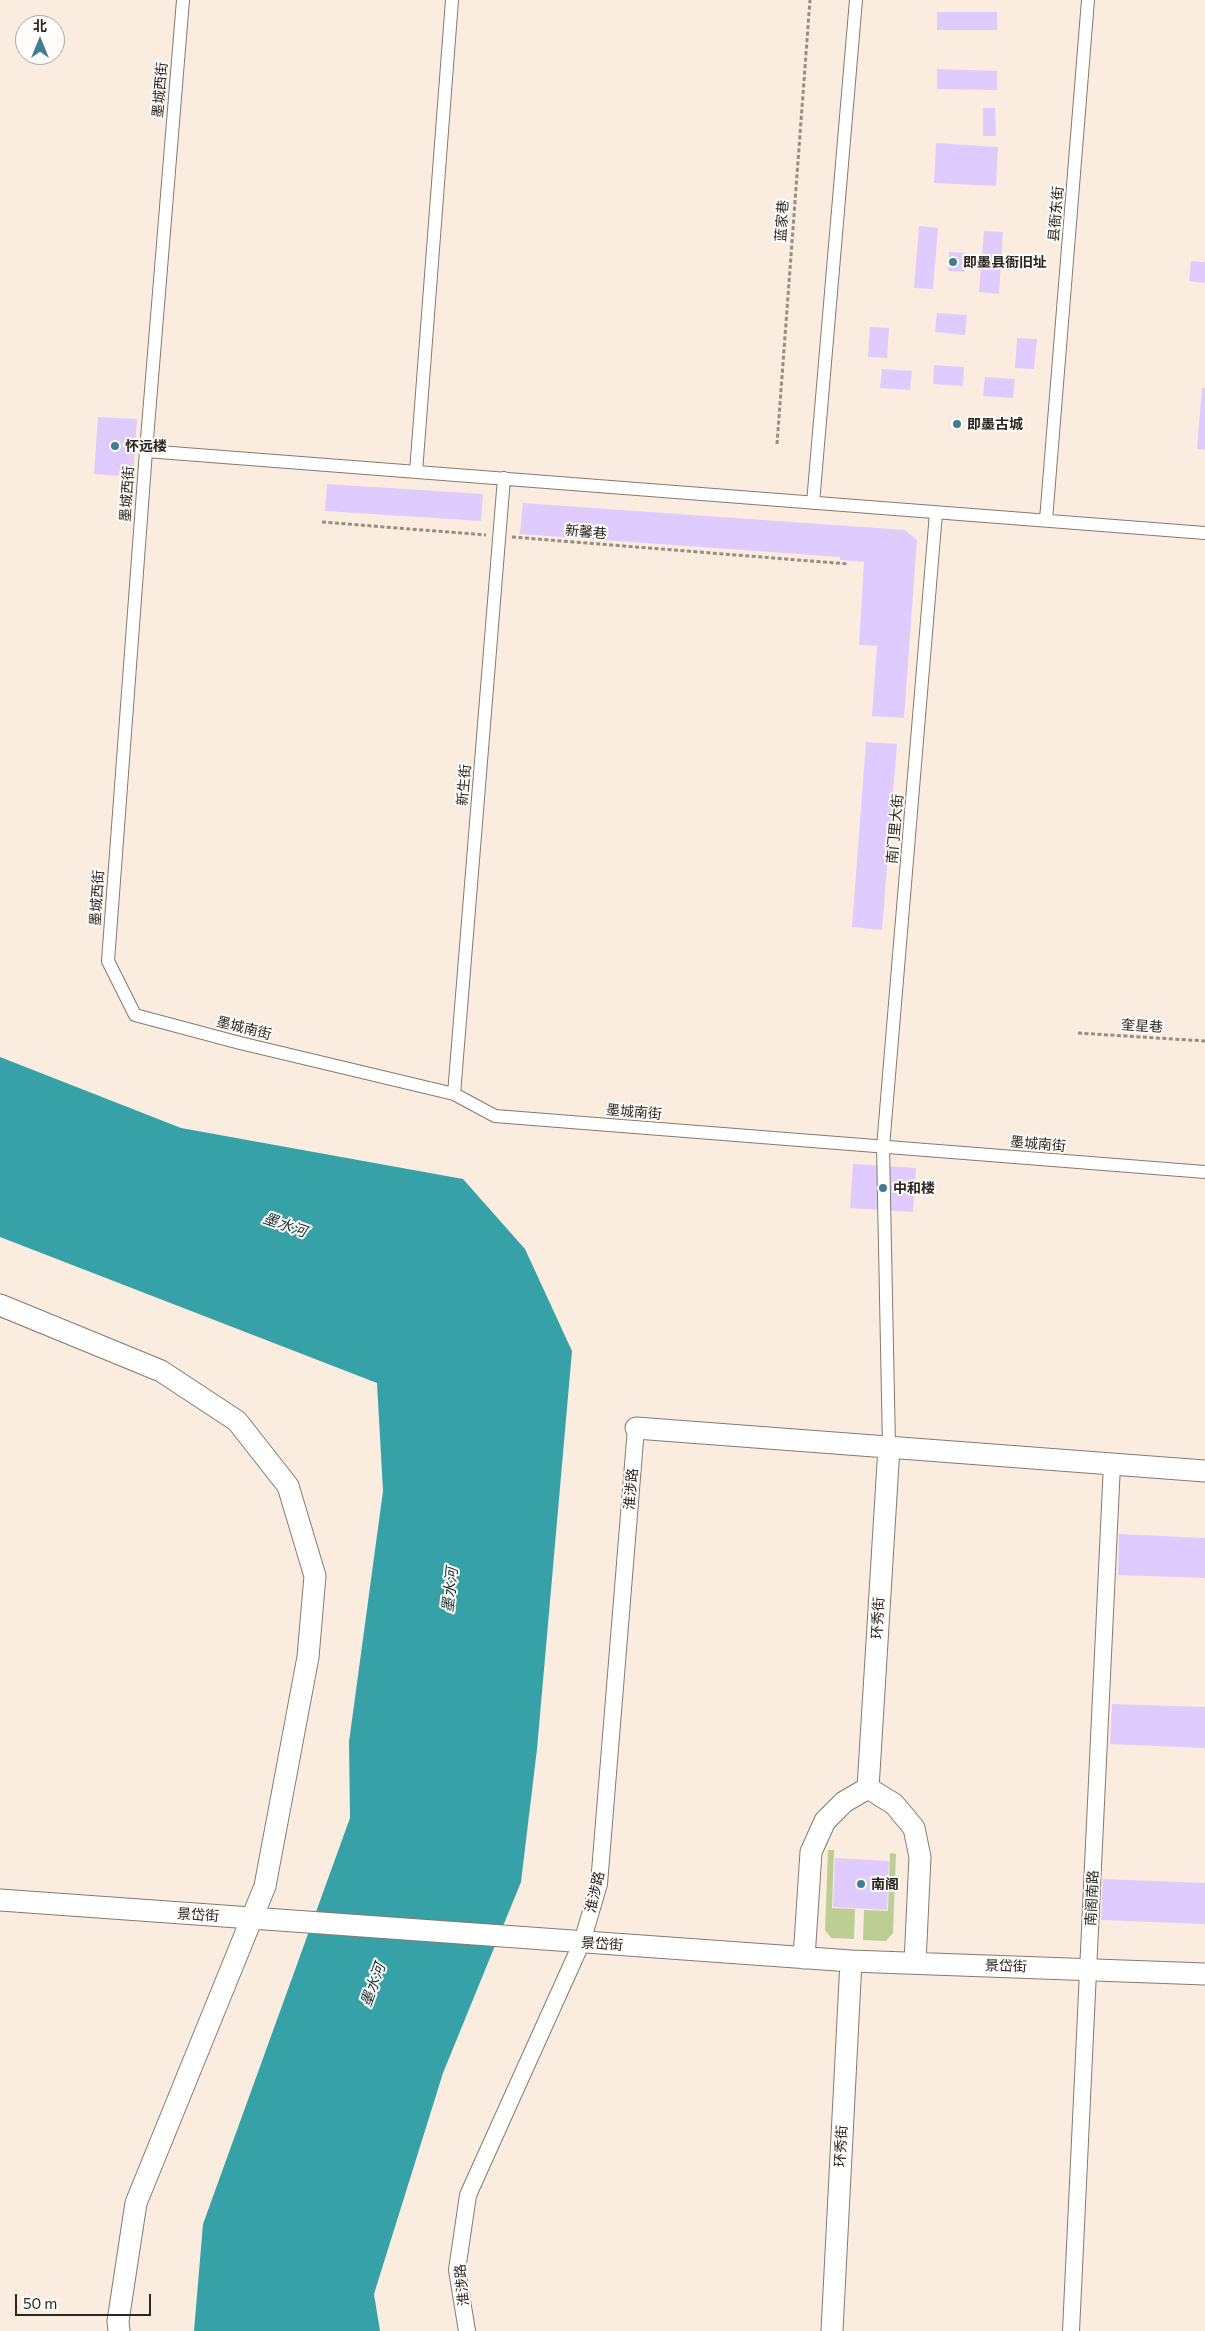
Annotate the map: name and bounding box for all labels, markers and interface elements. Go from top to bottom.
north arrow [15,15,65,65]
text: 北 [33,17,47,34]
street label: 墨城西街 [149,61,171,119]
street label: 县衙东街 [1045,185,1067,243]
street label: 蓝家巷 [772,199,792,243]
place label: 即墨县衙旧址 [963,254,1047,270]
marker: 即墨县衙旧址 [947,256,959,268]
place label: 即墨古城 [967,416,1023,432]
marker: 即墨古城 [951,418,963,430]
place label: 怀远楼 [125,438,167,454]
marker: 怀远楼 [109,440,121,452]
street label: 墨城西街 [117,465,137,523]
street label: 新馨巷 [564,522,608,542]
street label: 新生街 [454,763,474,807]
street label: 南门里大街 [884,793,906,865]
street label: 墨城西街 [87,869,107,927]
street label: 墨城南街 [215,1013,273,1043]
street label: 奎星巷 [1120,1016,1164,1036]
street label: 墨城南街 [605,1101,663,1123]
street label: 墨城南街 [1009,1133,1067,1155]
place label: 中和楼 [893,1180,935,1196]
marker: 中和楼 [877,1182,889,1194]
water label: 墨水河 [261,1209,309,1241]
street label: 淮涉路 [621,1467,641,1511]
water label: 墨水河 [439,1567,461,1613]
street label: 环秀街 [869,1597,887,1639]
street label: 淮涉路 [582,1870,608,1914]
street label: 南阁南路 [1082,1870,1102,1926]
place label: 南阁 [871,1876,899,1892]
marker: 南阁 [855,1878,867,1890]
street label: 景岱街 [176,1905,220,1925]
street label: 景岱街 [580,1934,624,1954]
street label: 景岱街 [985,1957,1027,1975]
water label: 墨水河 [357,1961,389,2009]
street label: 环秀街 [832,2125,850,2167]
street label: 淮涉路 [451,2263,473,2307]
scale bar [18,2284,154,2316]
text: 50 m [23,2294,57,2312]

